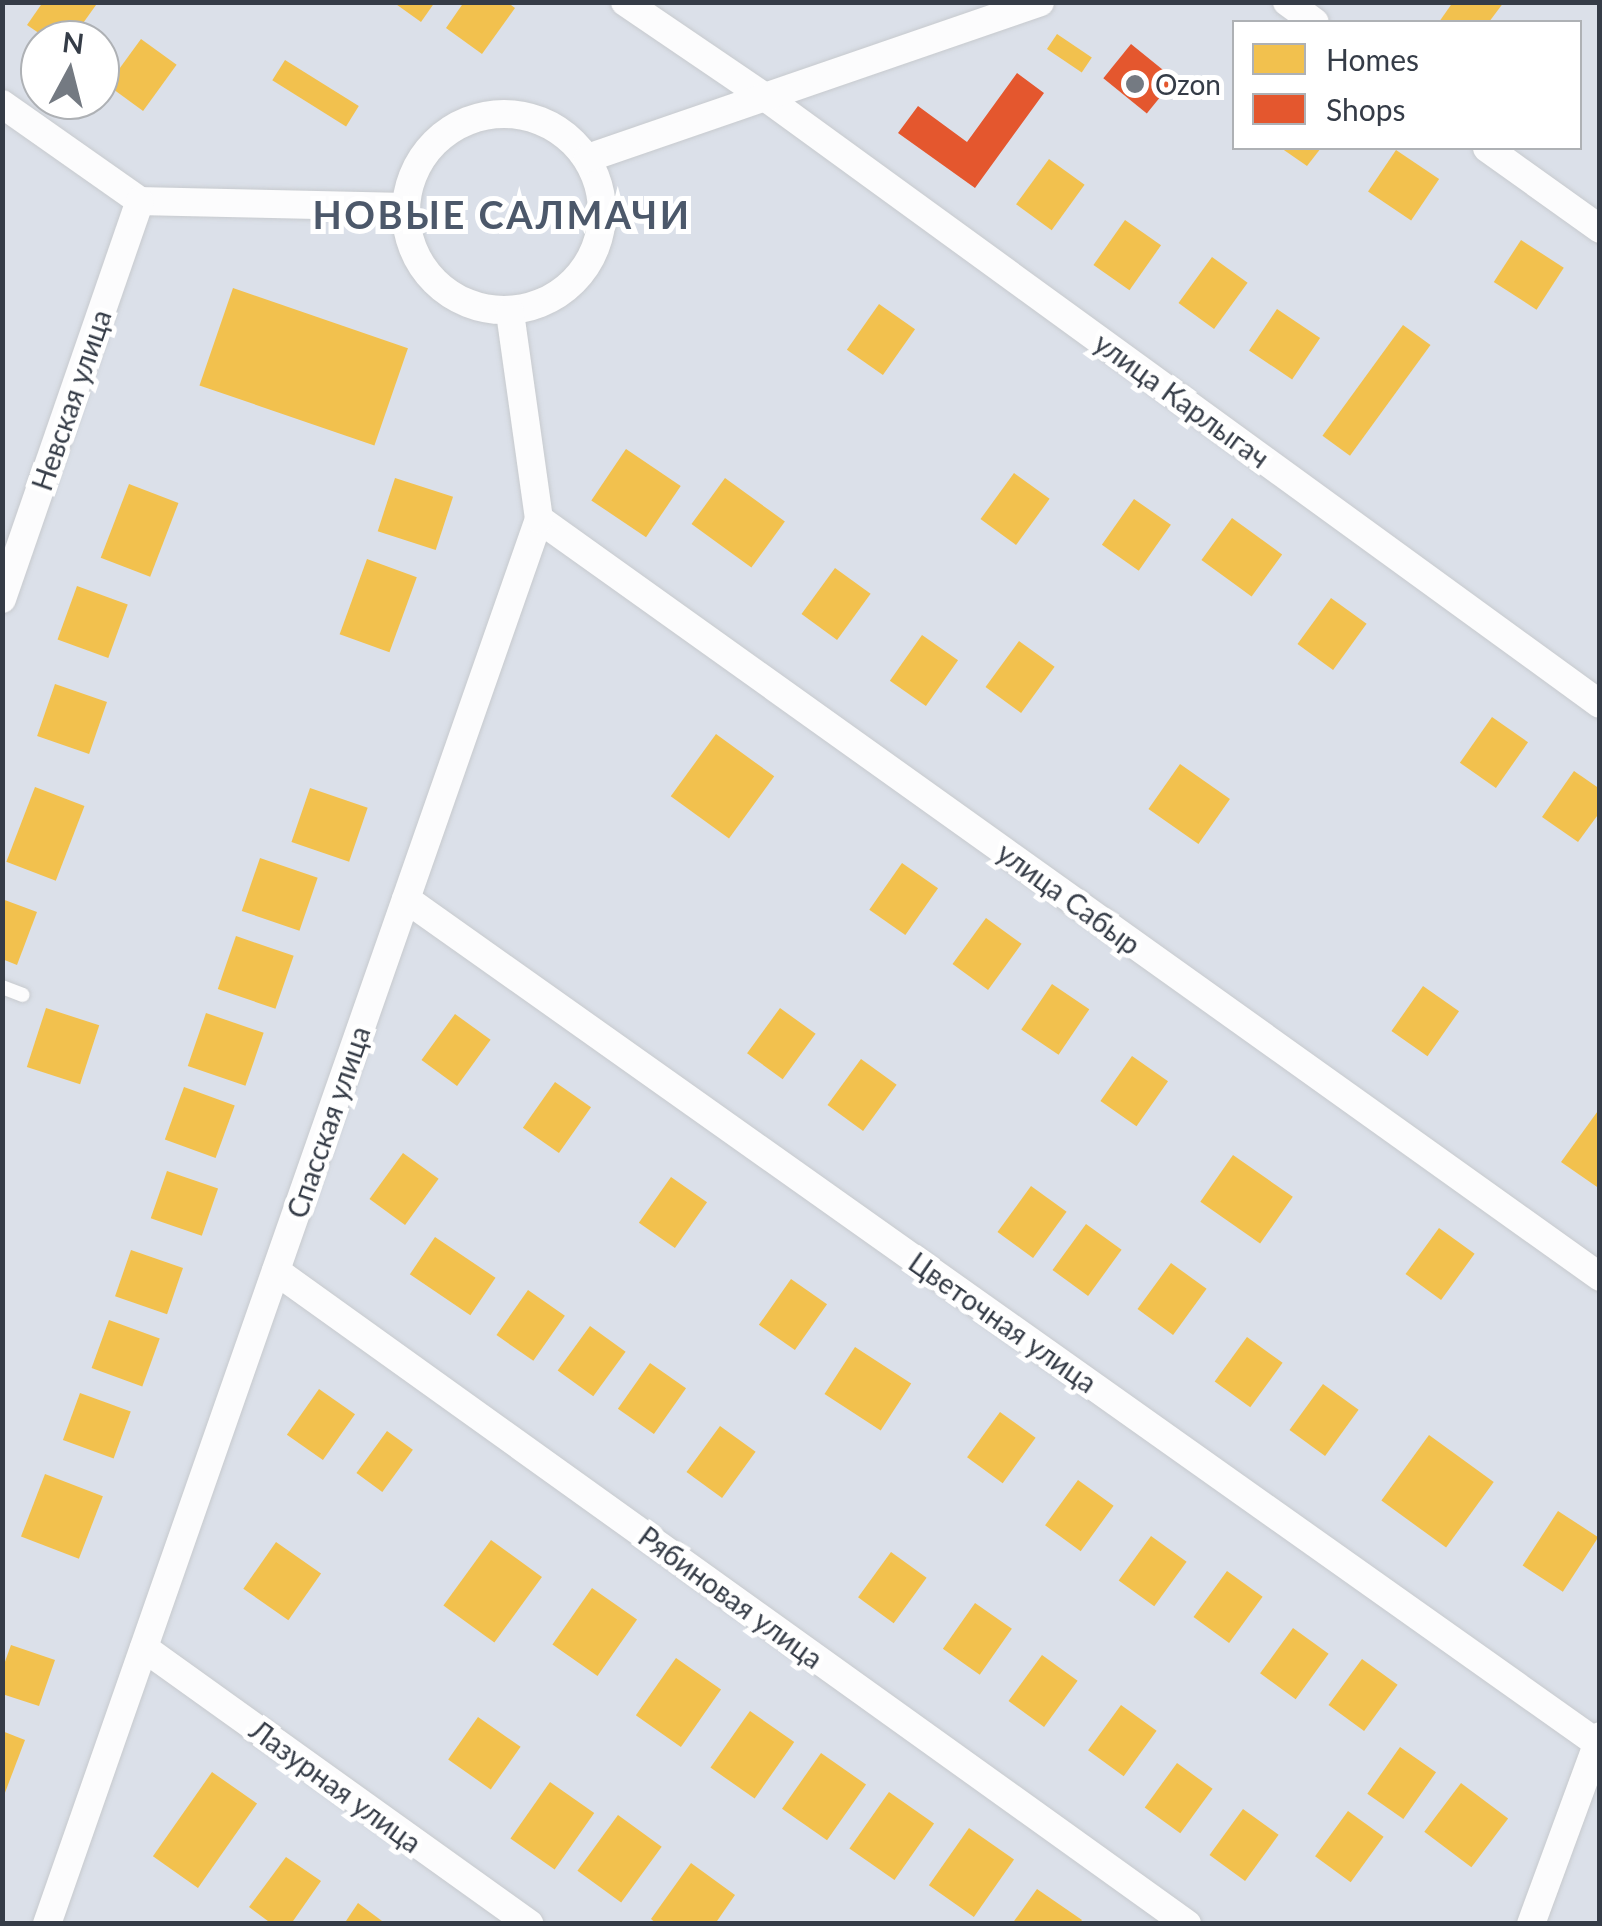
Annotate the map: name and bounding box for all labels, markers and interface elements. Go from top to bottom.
north arrow [20,20,120,120]
legend [1232,20,1582,150]
text: N [61,24,86,60]
text: Homes [1326,41,1419,77]
place label: Ozon [1155,67,1221,101]
marker: Ozon [1124,73,1146,95]
text: Shops [1326,91,1406,127]
district label: НОВЫЕ САЛМАЧИ [313,192,691,238]
street label: Невская улица [24,305,118,495]
street label: улица Карлыгач [1088,325,1276,475]
street label: улица Сабыр [991,835,1147,961]
street label: Спасская улица [279,1022,377,1222]
street label: Цветочная улица [903,1245,1103,1399]
street label: Рябиновая улица [632,1519,830,1675]
street label: Лазурная улица [244,1713,428,1859]

